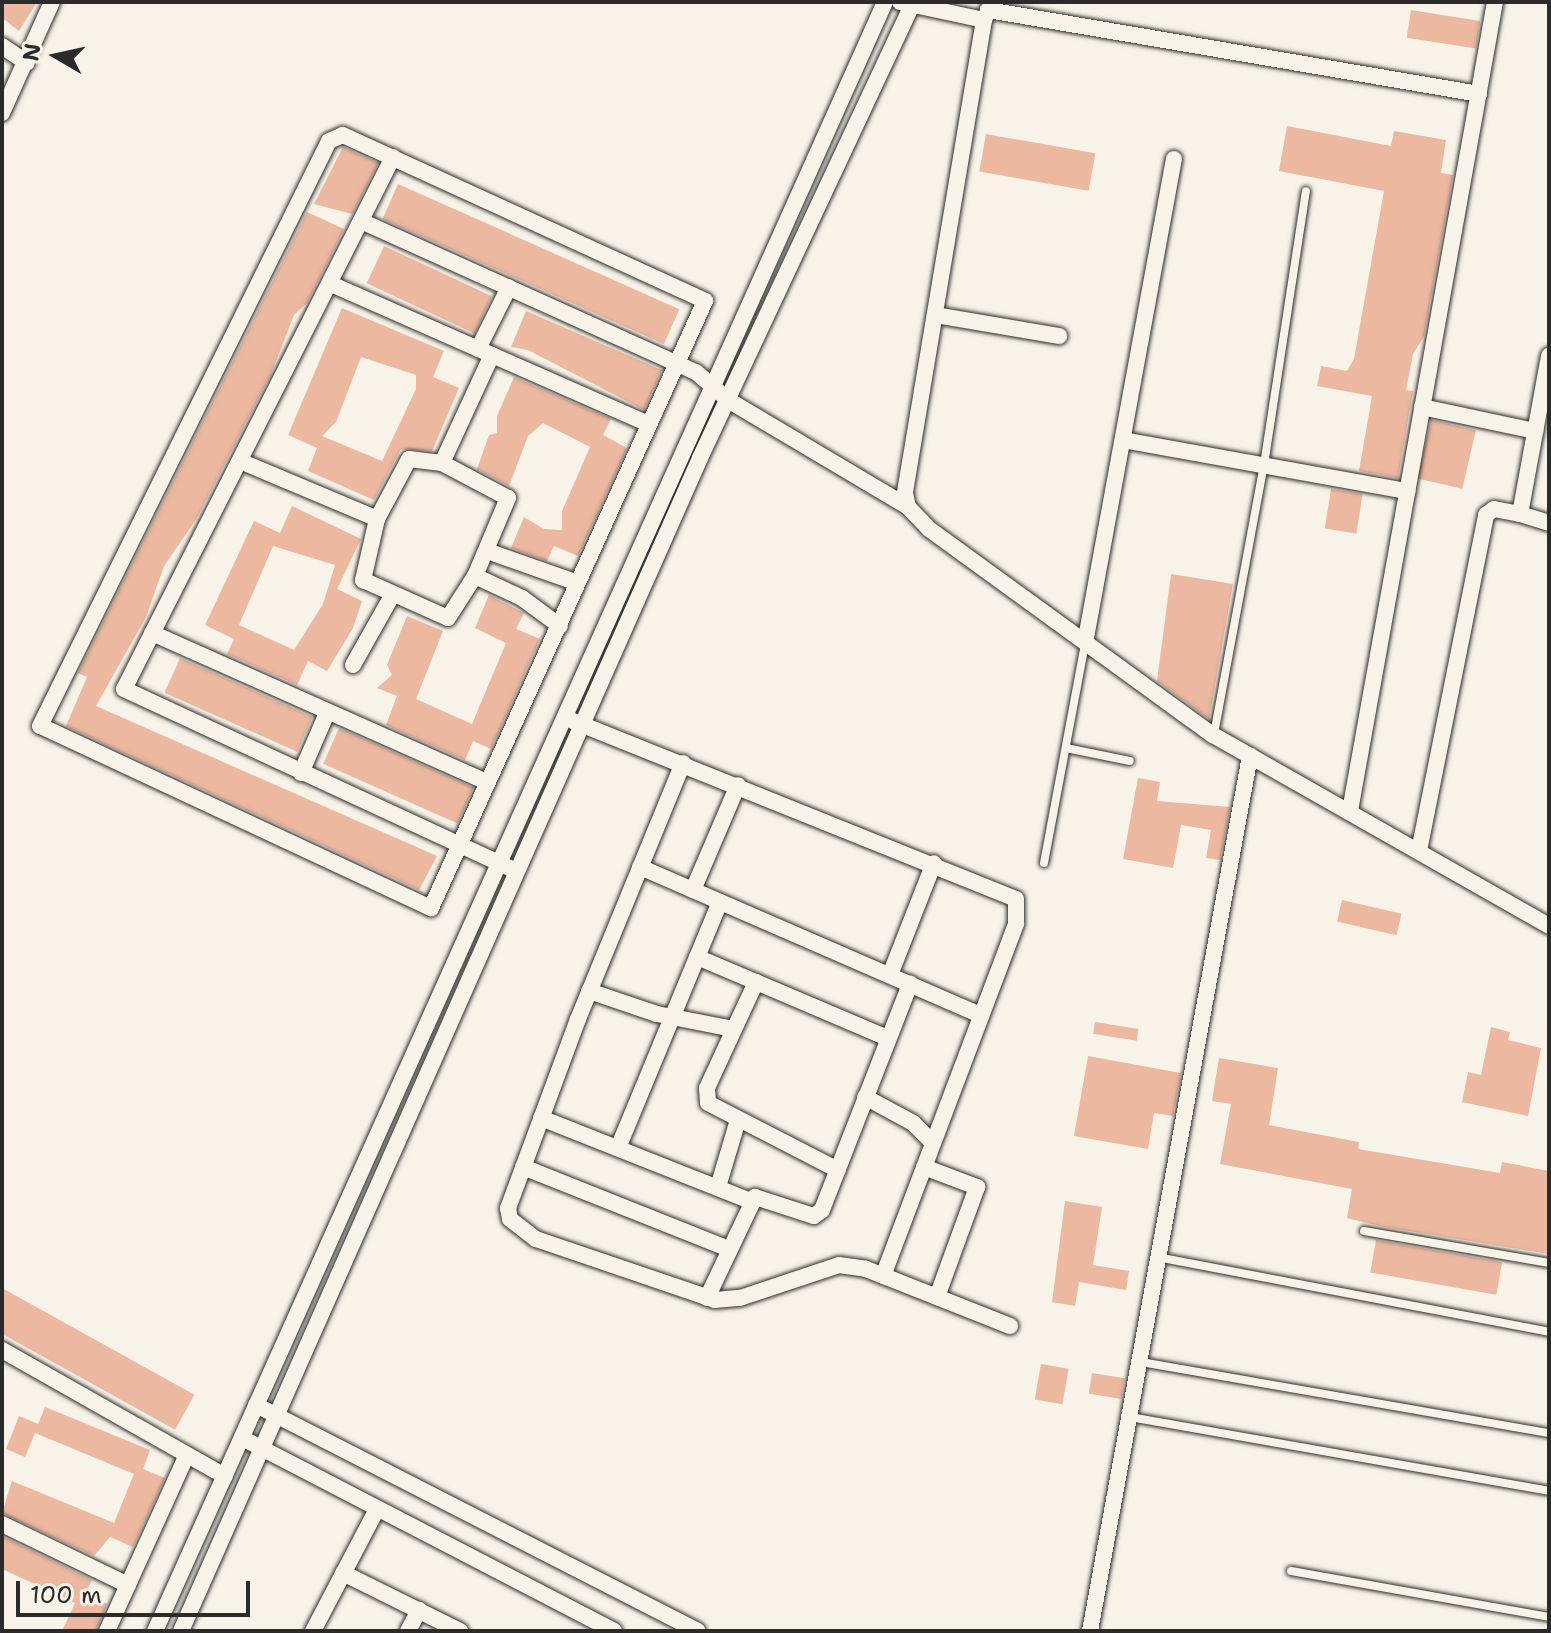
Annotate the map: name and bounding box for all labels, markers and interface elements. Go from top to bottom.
north arrow [16,16,96,96]
text: N [16,41,47,63]
scale bar [20,1565,254,1615]
text: 100 m [30,1579,102,1611]

